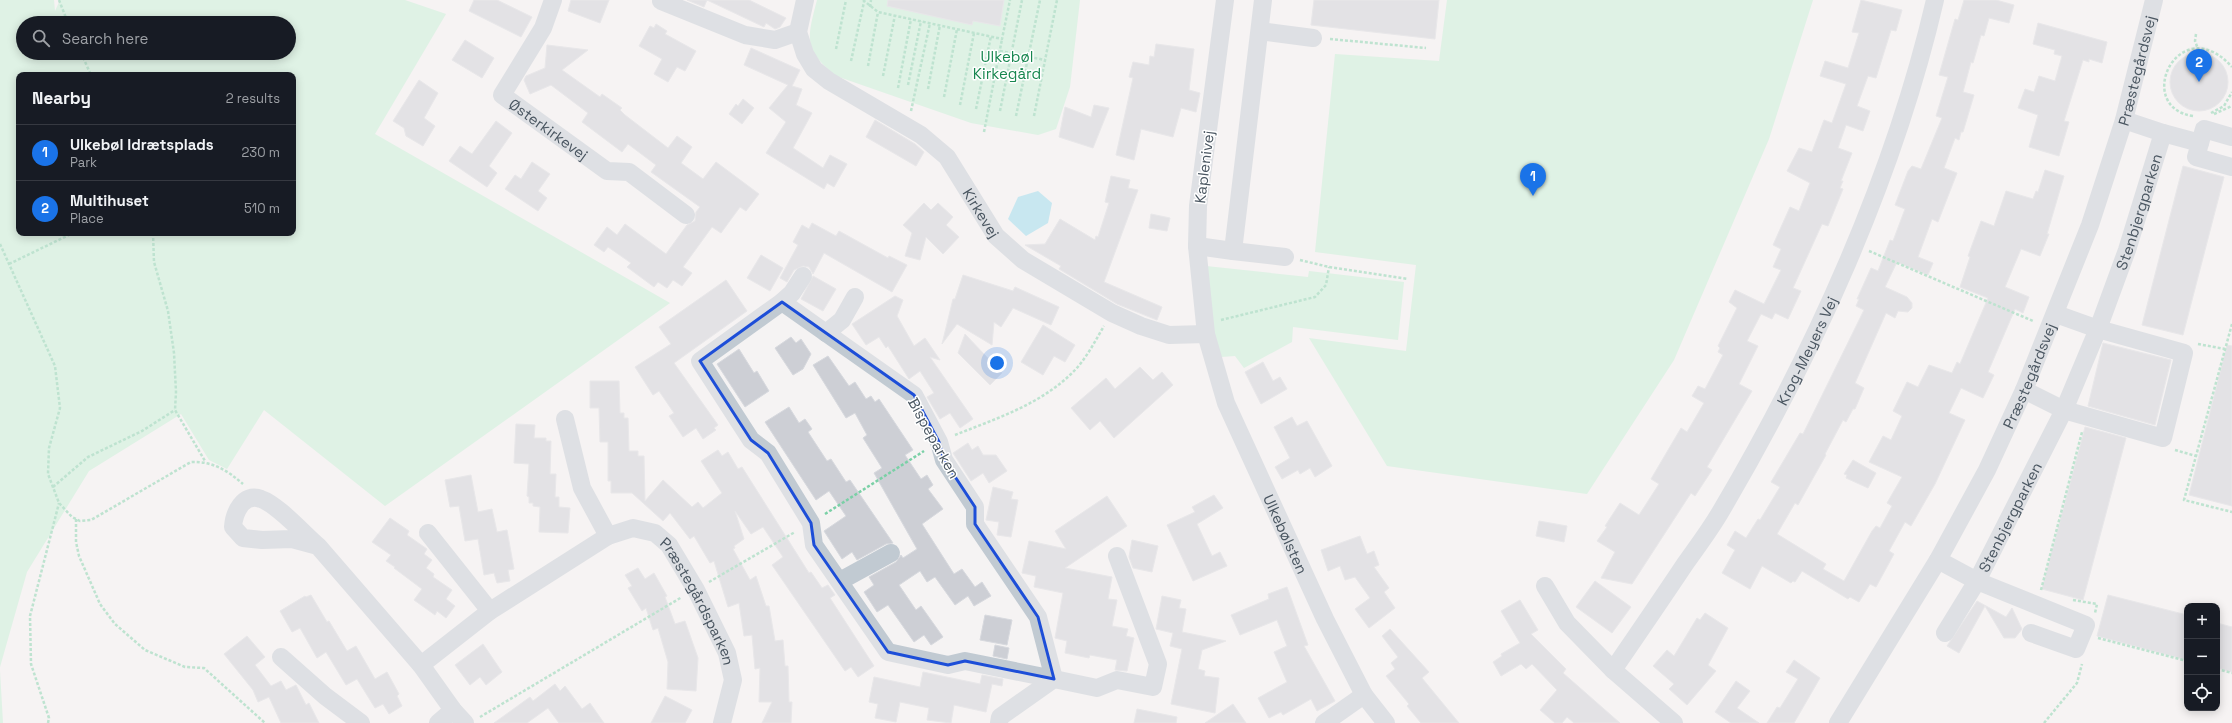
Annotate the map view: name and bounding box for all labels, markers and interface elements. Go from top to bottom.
street label: Præstegårdsvej [2113,13,2159,128]
search box [16,16,296,60]
icon: search [30,27,52,49]
text: Search here [62,29,148,48]
park label: Ulkebøl Kirkegård [973,47,1041,83]
pin: 2 [2186,49,2212,82]
text: Nearby [32,87,91,109]
text: 2 results [226,90,280,107]
street label: Østerkirkevej [505,94,592,164]
street label: Kaplenivej [1190,129,1218,205]
text: Ulkebøl Idrætsplads [70,135,214,154]
text: 1 [42,144,48,161]
text: 230 m [242,144,280,161]
street label: Stenbjergparken [2111,151,2166,272]
text: Park [70,154,97,171]
pin: 1 [1520,163,1546,196]
street label: Kirkevej [959,184,1004,241]
text: Multihuset [70,191,149,210]
text: 2 [41,200,49,217]
text: 510 m [244,200,280,217]
text: Place [70,210,104,227]
street label: Krog-Meyers Vej [1772,293,1841,408]
street label: Præstegårdsvej [1998,320,2059,431]
your location [987,353,1007,373]
street label: Bispeparken [904,394,964,482]
street label: Stenbjergparken [1974,459,2046,575]
street label: Ulkebølsten [1260,491,1312,577]
street label: Præstegårdsparken [657,533,739,667]
map controls [2184,603,2220,711]
button: + [2184,603,2220,639]
button: − [2184,639,2220,675]
button: locate [2184,675,2220,711]

